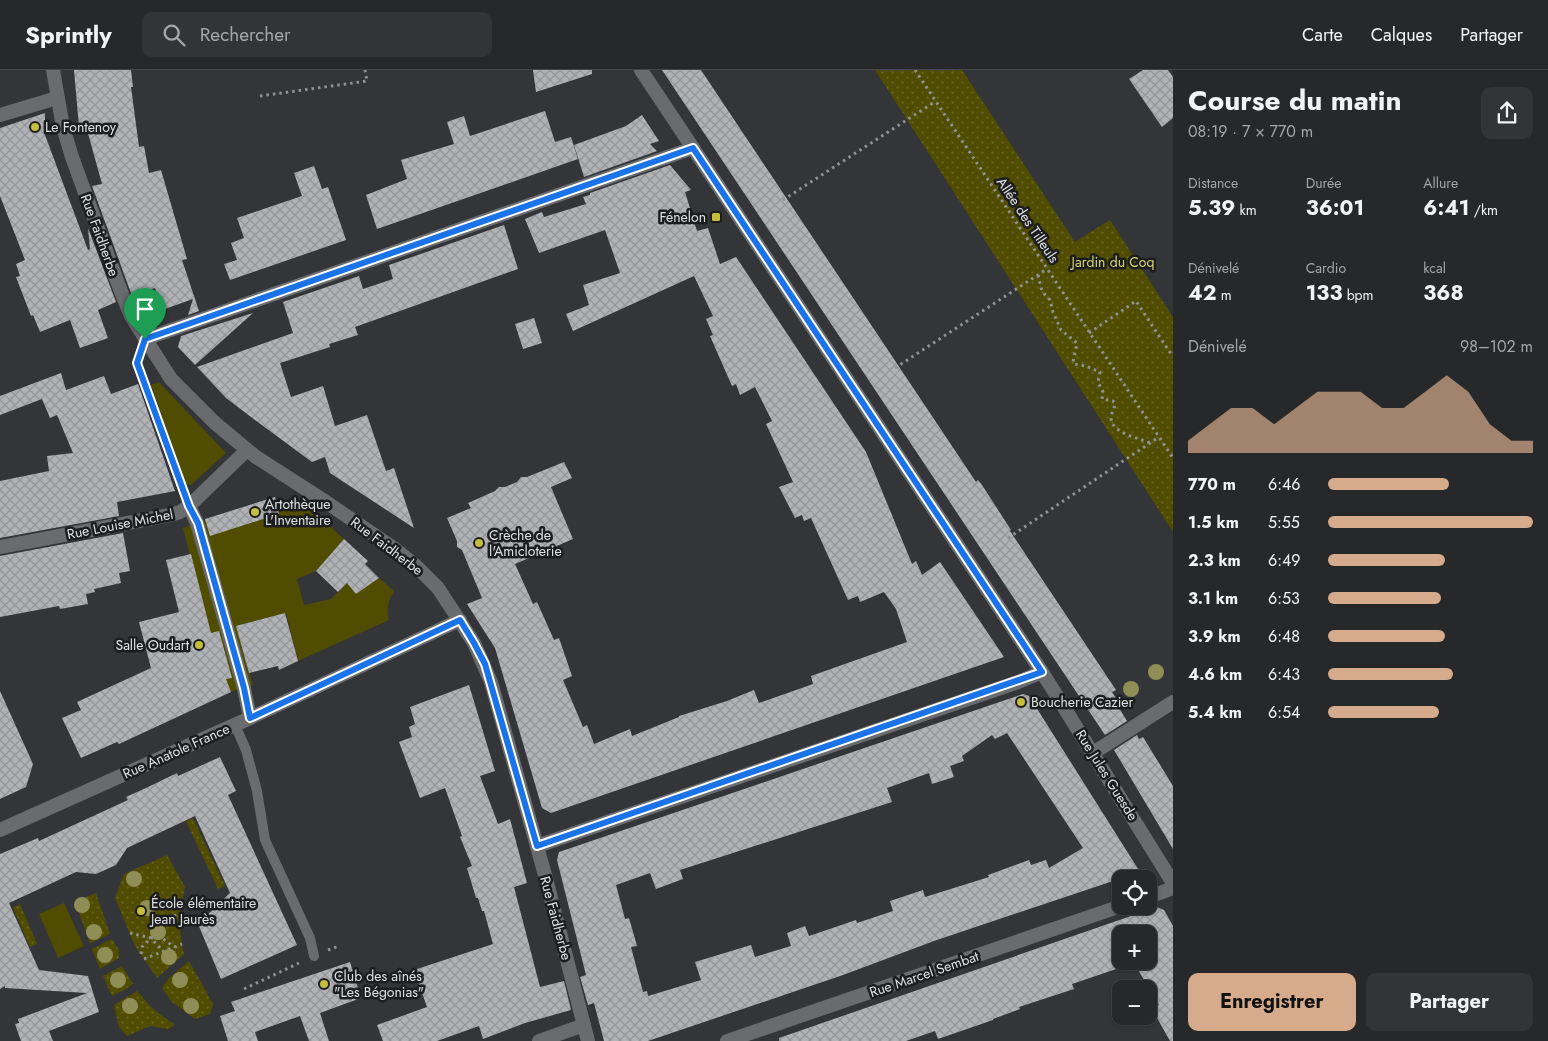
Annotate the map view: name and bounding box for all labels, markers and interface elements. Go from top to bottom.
search box [142,12,492,57]
text: Sprintly [25,17,112,52]
icon: search [160,21,188,49]
text: Rechercher [200,21,291,48]
text: Carte [1302,22,1343,48]
text: Calques [1371,22,1432,48]
text: Partager [1460,22,1523,48]
text: Course du matin [1188,80,1402,121]
button: share [1481,87,1533,139]
place label: Le Fontenoy [45,117,117,137]
text: 08:19 · 7 × 770 m [1188,120,1313,143]
marker: Le Fontenoy [29,121,41,133]
street label: Allée des Tilleuls [992,173,1064,267]
text: Distance [1188,173,1238,193]
text: Durée [1306,173,1342,193]
text: Allure [1423,173,1458,193]
street label: Rue Faidherbe [76,191,124,279]
text: 5.39 [1188,193,1235,223]
text: 36:01 [1306,193,1364,223]
text: 6:41 [1423,193,1470,223]
text: km [1235,200,1257,220]
text: /km [1470,200,1498,220]
place label: Fénelon [659,207,706,227]
marker: Fénelon [710,211,722,223]
park label: Jardin du Coq [1070,252,1154,272]
text: Dénivelé [1188,258,1239,278]
text: Cardio [1306,258,1346,278]
text: kcal [1423,258,1446,278]
text: 42 [1188,278,1216,308]
text: 133 [1306,278,1342,308]
text: 368 [1423,278,1464,308]
text: m [1216,285,1232,305]
text: bpm [1342,285,1374,305]
pin [124,288,166,339]
icon: arrive [131,295,159,323]
text: Dénivelé [1188,335,1247,358]
text: 98–102 m [1460,335,1533,358]
text: 770 m [1188,473,1236,496]
text: 6:46 [1268,473,1301,496]
place label: Artothèque L'Inventaire [265,494,331,530]
street label: Rue Louise Michel [65,504,175,544]
marker: Artothèque L'Inventaire [249,506,261,518]
text: 1.5 km [1188,511,1239,534]
text: 5:55 [1268,511,1300,534]
street label: Rue Faidherbe [347,512,427,580]
place label: Crèche de l'Amicloterie [489,525,562,561]
marker: Crèche de l'Amicloterie [473,537,485,549]
text: 2.3 km [1188,549,1241,572]
text: 6:49 [1268,549,1301,572]
text: 3.1 km [1188,587,1238,610]
text: 6:53 [1268,587,1300,610]
text: 3.9 km [1188,625,1241,648]
text: 6:48 [1268,625,1300,648]
place label: Salle Oudart [115,635,190,655]
marker: Salle Oudart [193,639,205,651]
text: 4.6 km [1188,663,1242,686]
text: 6:43 [1268,663,1300,686]
place label: Boucherie Cazier [1031,692,1134,712]
marker: Boucherie Cazier [1015,696,1027,708]
text: 5.4 km [1188,701,1242,724]
text: 6:54 [1268,701,1300,724]
street label: Rue Anatole France [119,718,233,784]
street label: Rue Jules Guesde [1071,726,1143,824]
map controls [1112,870,1157,1025]
button: locate [1112,870,1157,915]
street label: Rue Faidherbe [535,874,577,962]
place label: École élémentaire Jean Jaurès [149,893,256,929]
marker: École élémentaire Jean Jaurès [135,905,147,917]
button: + [1112,925,1157,970]
street label: Rue Marcel Sembat [867,946,982,1002]
place label: Club des aînés "Les Bégonias" [334,966,424,1002]
button: Enregistrer [1188,973,1356,1031]
button: Partager [1366,973,1533,1031]
marker: Club des aînés "Les Bégonias" [318,978,330,990]
button: − [1112,980,1157,1025]

